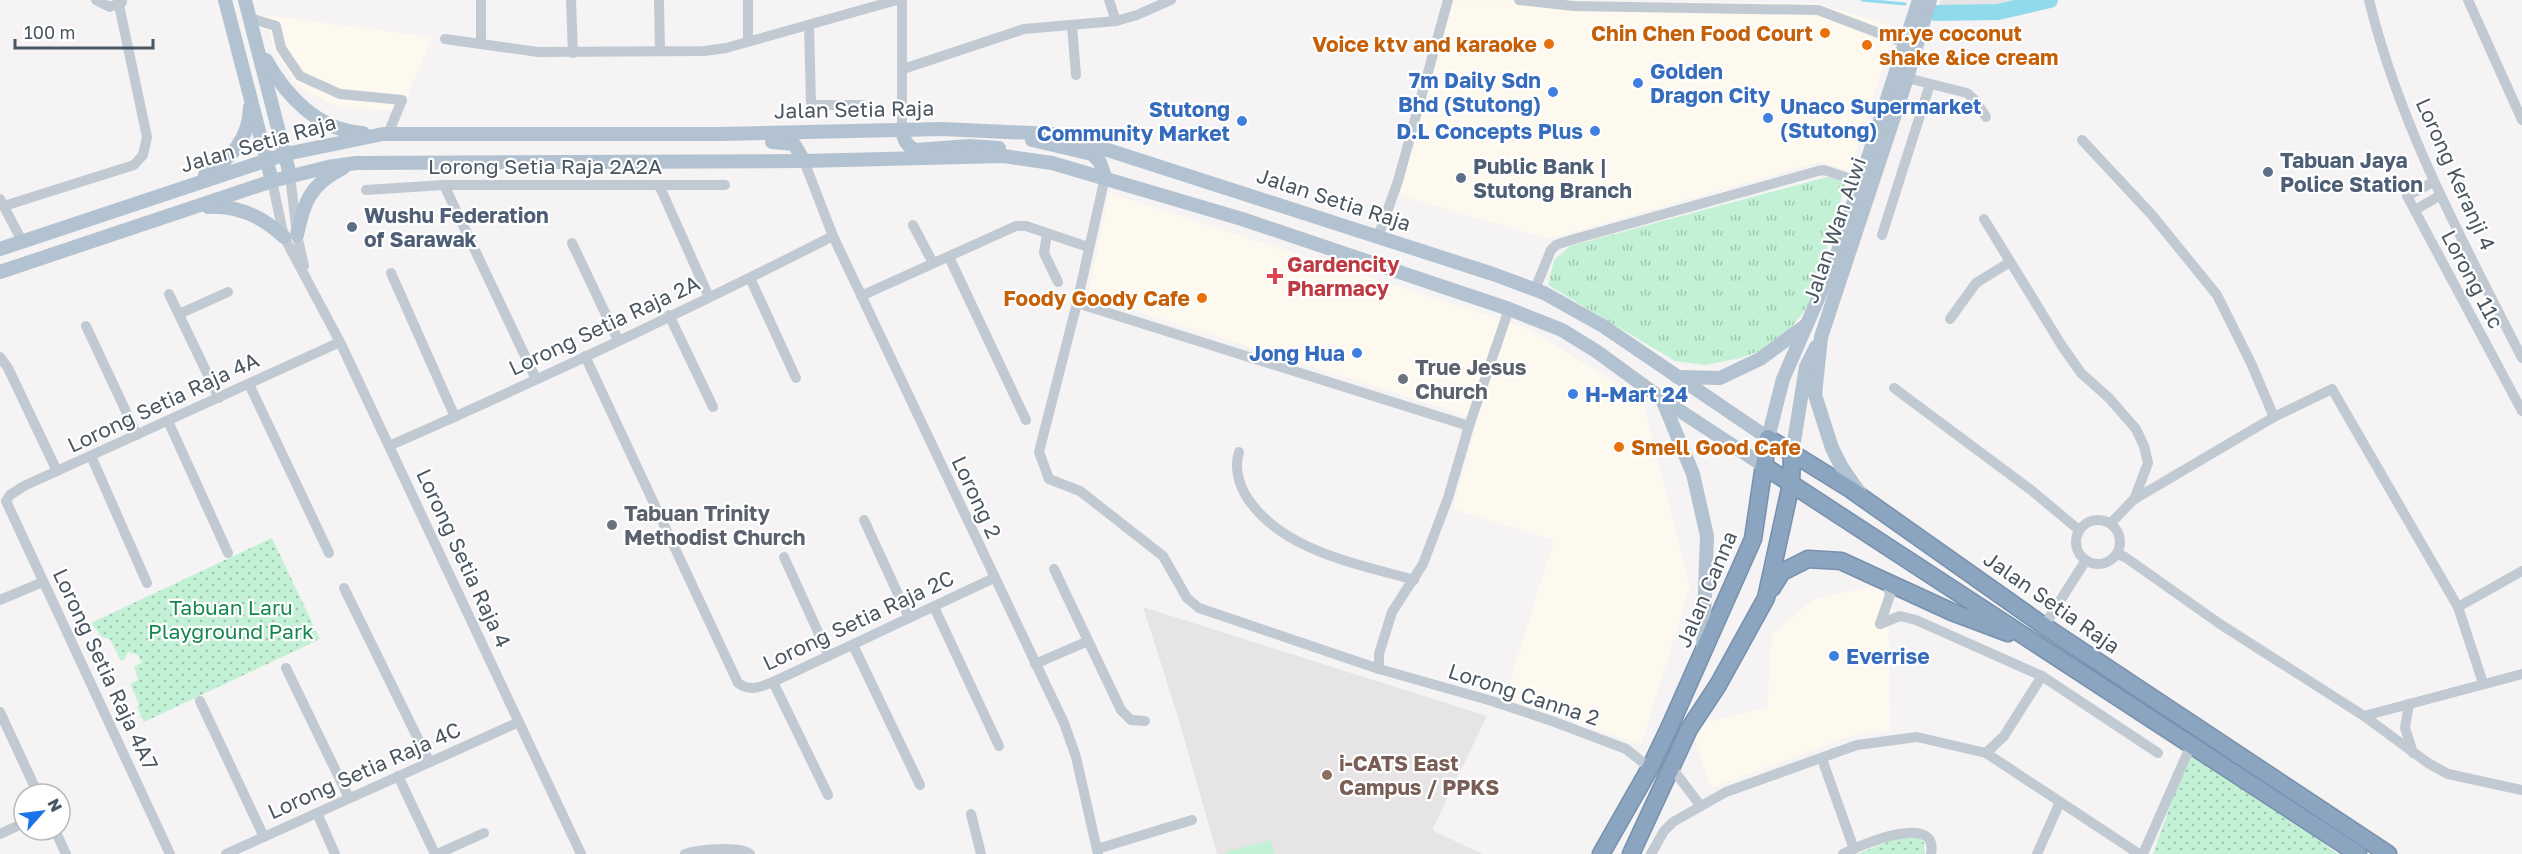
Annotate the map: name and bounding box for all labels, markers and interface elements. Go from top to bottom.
scale bar [15,12,153,50]
place label: Chin Chen Food Court [1591,20,1813,46]
place label: mr.ye coconut shake &ice cream [1879,20,2058,70]
text: 100 m [24,21,75,43]
marker: Chin Chen Food Court [1818,26,1832,40]
place label: Voice ktv and karaoke [1312,31,1537,57]
marker: Voice ktv and karaoke [1542,37,1556,51]
marker: mr.ye coconut shake &ice cream [1860,38,1874,52]
place label: Golden Dragon City [1650,58,1771,108]
place label: 7m Daily Sdn Bhd (Stutong) [1398,67,1541,117]
marker: Golden Dragon City [1631,76,1645,90]
marker: 7m Daily Sdn Bhd (Stutong) [1546,85,1560,99]
place label: Unaco Supermarket (Stutong) [1780,93,1981,143]
street label: Lorong Keranji 4 [2411,94,2501,254]
street label: Jalan Setia Raja [774,95,934,123]
place label: Stutong Community Market [1037,96,1230,146]
street label: Jalan Setia Raja [177,108,339,178]
marker: Unaco Supermarket (Stutong) [1761,111,1775,125]
marker: Stutong Community Market [1235,114,1249,128]
place label: D.L Concepts Plus [1396,118,1583,144]
marker: D.L Concepts Plus [1588,124,1602,138]
place label: Tabuan Jaya Police Station [2280,147,2423,197]
street label: Lorong Setia Raja 2A2A [428,153,662,179]
place label: Public Bank | Stutong Branch [1473,153,1632,203]
street label: Jalan Wan Alwi [1797,154,1871,306]
street label: Jalan Setia Raja [1254,162,1414,236]
marker: Tabuan Jaya Police Station [2261,165,2275,179]
marker: Public Bank | Stutong Branch [1454,171,1468,185]
place label: Wushu Federation of Sarawak [364,202,549,252]
marker: Wushu Federation of Sarawak [345,220,359,234]
street label: Lorong 11c [2436,225,2510,333]
place label: Gardencity Pharmacy [1287,251,1400,301]
street label: Lorong Setia Raja 2A [504,269,704,381]
marker: Gardencity Pharmacy [1268,269,1282,283]
place label: Foody Goody Cafe [1003,285,1190,311]
marker: Foody Goody Cafe [1195,291,1209,305]
place label: Jong Hua [1249,340,1345,366]
street label: Lorong Setia Raja 4A [63,346,263,458]
marker: Jong Hua [1350,346,1364,360]
place label: True Jesus Church [1415,354,1527,404]
marker: True Jesus Church [1396,372,1410,386]
place label: H-Mart 24 [1585,381,1688,407]
marker: H-Mart 24 [1566,387,1580,401]
place label: Smell Good Cafe [1631,434,1801,460]
marker: Smell Good Cafe [1612,440,1626,454]
street label: Lorong 2 [947,452,1007,542]
street label: Lorong Setia Raja 4 [411,464,517,652]
place label: Tabuan Trinity Methodist Church [624,500,805,550]
marker: Tabuan Trinity Methodist Church [605,518,619,532]
street label: Jalan Canna [1670,527,1742,651]
street label: Jalan Setia Raja [1979,545,2125,659]
street label: Lorong Setia Raja 4A7 [48,564,164,774]
street label: Lorong Setia Raja 2C [758,564,958,676]
park label: Tabuan Laru Playground Park [148,594,314,644]
place label: Everrise [1846,643,1930,669]
marker: Everrise [1827,649,1841,663]
street label: Lorong Canna 2 [1445,657,1603,731]
street label: Lorong Setia Raja 4C [263,716,465,824]
place label: i-CATS East Campus / PPKS [1339,750,1499,800]
marker: i-CATS East Campus / PPKS [1320,768,1334,782]
north arrow [12,782,72,842]
text: N [44,795,67,815]

